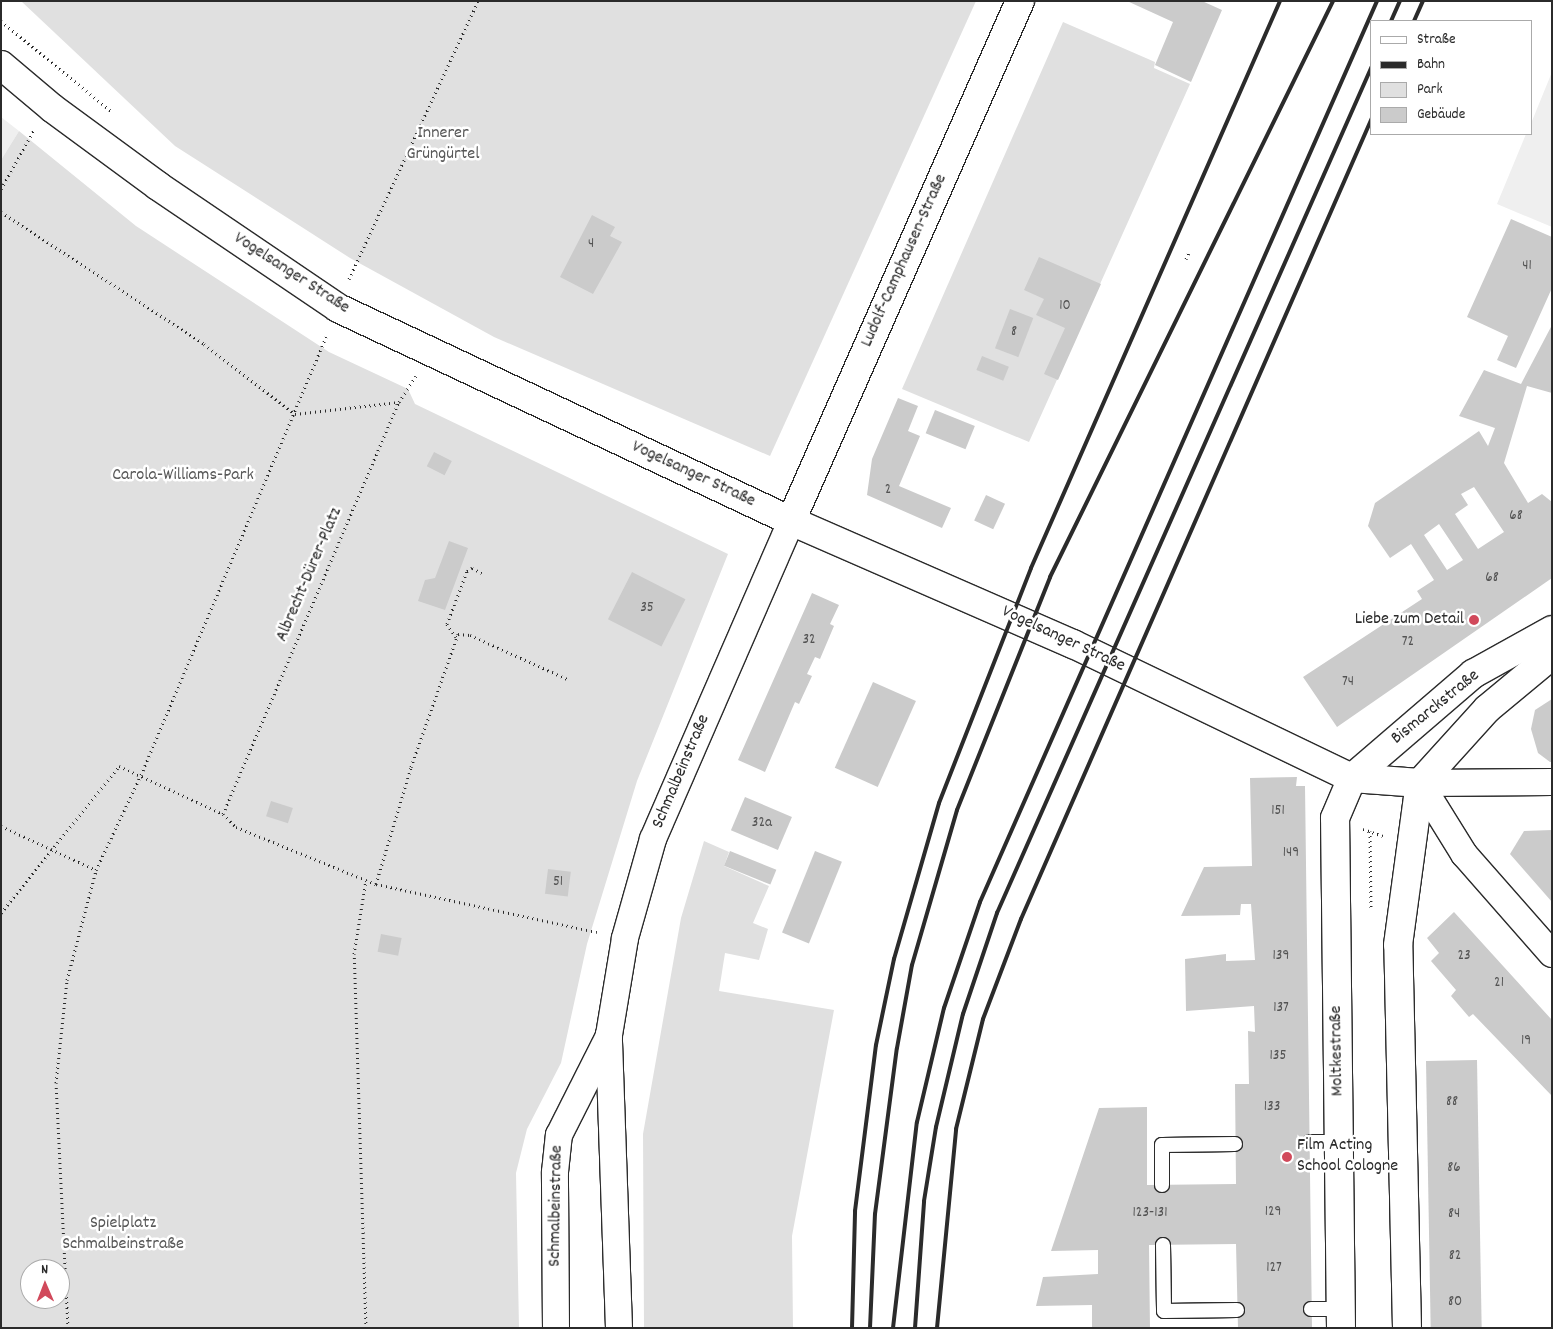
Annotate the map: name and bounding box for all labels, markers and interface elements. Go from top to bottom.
legend [1370,20,1533,135]
text: Straße [1417,29,1455,51]
text: Bahn [1417,54,1445,76]
text: Park [1417,79,1443,101]
text: Gebäude [1417,104,1465,126]
park label: Innerer Grüngürtel [406,124,480,166]
street label: Ludolf-Camphausen-Straße [857,171,953,351]
street label: Vogelsanger Straße [229,228,353,320]
house number: 4 [588,236,594,254]
house number: 41 [1522,258,1532,276]
house number: 10 [1059,298,1071,316]
house number: 8 [1011,324,1017,342]
street label: Vogelsanger Straße [628,437,758,513]
park label: Carola-Williams-Park [112,465,254,487]
house number: 2 [885,482,891,500]
street label: Albrecht-Dürer-Platz [272,505,348,645]
house number: 68 [1509,508,1523,526]
house number: 68 [1485,570,1499,588]
house number: 35 [640,600,654,618]
street label: Vogelsanger Straße [998,602,1128,678]
place label: Liebe zum Detail [1355,609,1464,631]
marker: Liebe zum Detail [1468,614,1480,626]
house number: 32 [802,632,816,650]
house number: 72 [1402,634,1414,652]
street label: Bismarckstraße [1388,666,1484,750]
house number: 74 [1342,674,1354,692]
street label: Schmalbeinstraße [648,712,716,832]
house number: 151 [1271,803,1285,821]
house number: 32a [752,815,772,833]
house number: 149 [1283,845,1299,863]
house number: 51 [553,874,563,892]
house number: 139 [1273,948,1289,966]
house number: 23 [1457,948,1471,966]
house number: 21 [1494,975,1504,993]
house number: 137 [1273,1000,1289,1018]
street label: Moltkestraße [1326,1006,1350,1096]
house number: 19 [1521,1033,1531,1051]
house number: 135 [1270,1048,1286,1066]
house number: 88 [1446,1094,1458,1112]
house number: 133 [1264,1099,1280,1117]
place label: Film Acting School Cologne [1297,1136,1398,1178]
street label: Schmalbeinstraße [545,1145,569,1267]
marker: Film Acting School Cologne [1281,1151,1293,1163]
house number: 86 [1447,1160,1461,1178]
house number: 129 [1265,1204,1281,1222]
house number: 123-131 [1133,1205,1167,1223]
house number: 84 [1448,1206,1460,1224]
park label: Spielplatz Schmalbeinstraße [62,1214,184,1256]
house number: 82 [1449,1248,1461,1266]
north arrow [20,1259,70,1309]
text: N [41,1260,48,1280]
house number: 127 [1266,1260,1282,1278]
house number: 80 [1448,1294,1462,1312]

